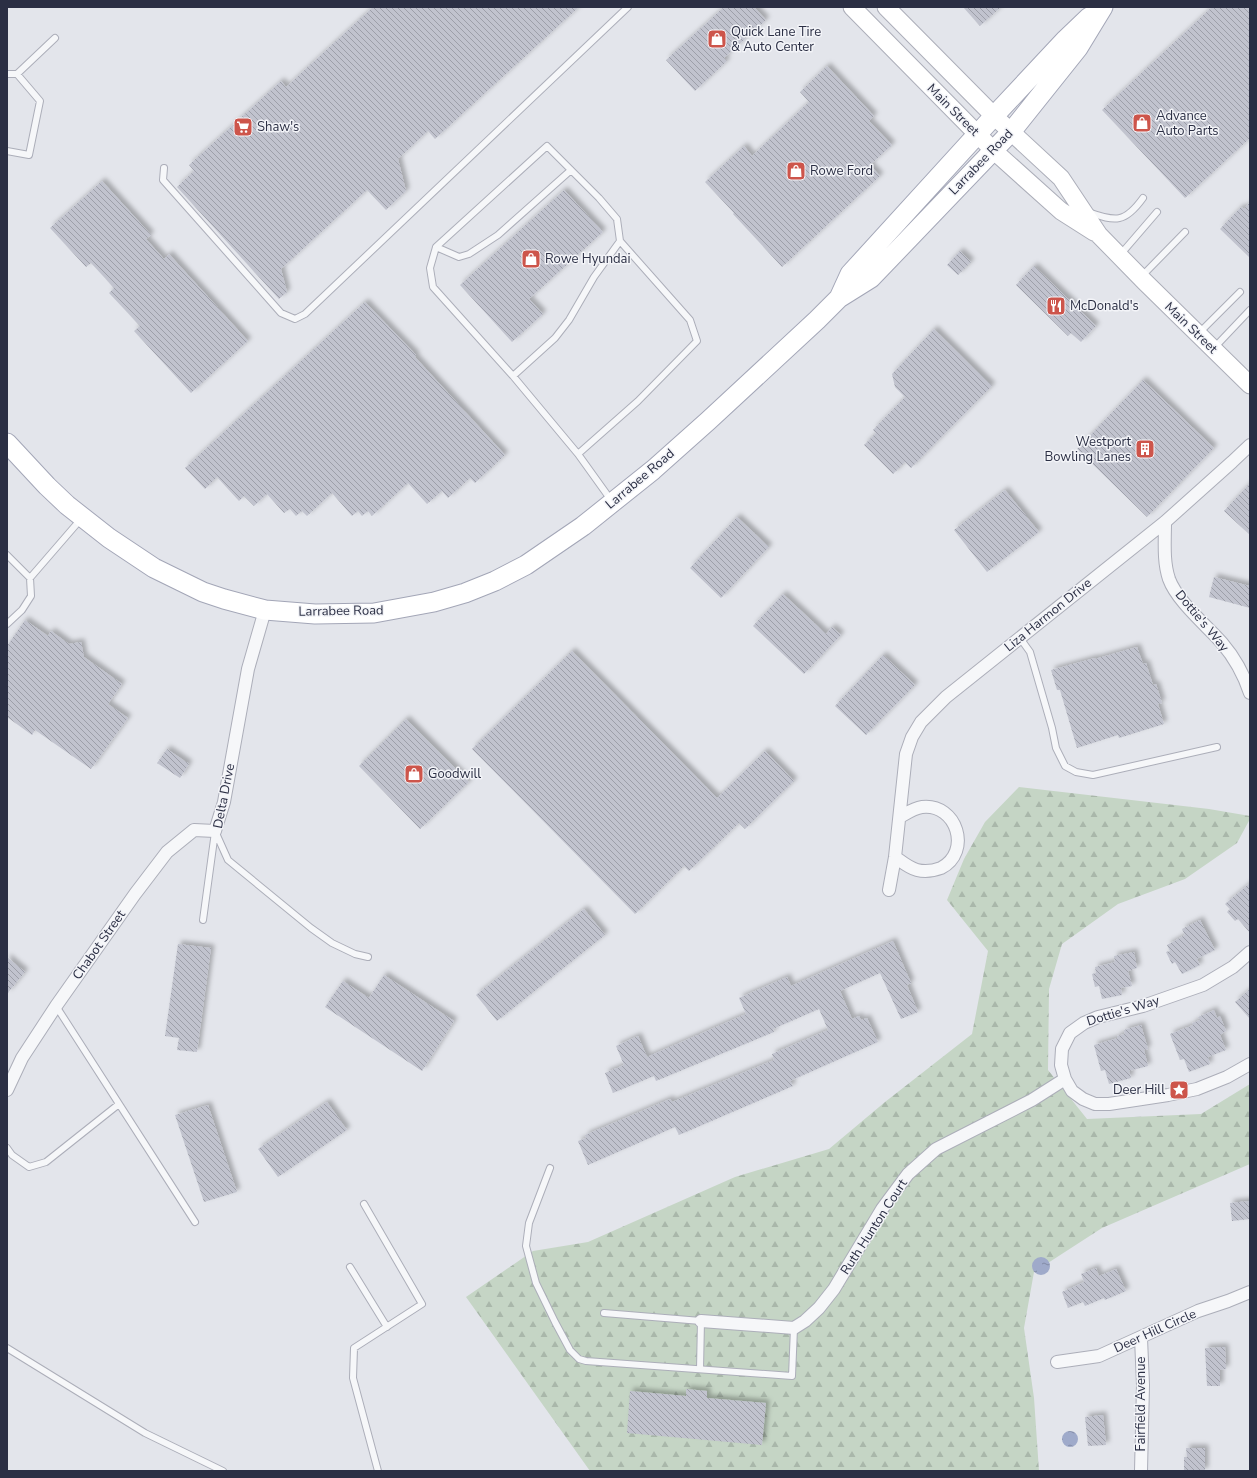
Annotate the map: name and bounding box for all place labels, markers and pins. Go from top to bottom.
place label: Quick Lane Tire & Auto Center [731,23,821,56]
shop icon: Quick Lane Tire & Auto Center [706,28,728,50]
place label: Advance Auto Parts [1156,107,1218,140]
shop icon: Advance Auto Parts [1131,112,1153,134]
supermarket icon: Shaw's [232,116,254,138]
place label: Shaw's [257,118,299,136]
shop icon: Rowe Ford [785,160,807,182]
place label: Rowe Ford [810,162,873,180]
shop icon: Rowe Hyundai [520,248,542,270]
place label: Rowe Hyundai [545,250,631,268]
restaurant icon: McDonald's [1045,295,1067,317]
place label: McDonald's [1070,297,1139,315]
place label: Westport Bowling Lanes [1044,433,1131,466]
building icon: Westport Bowling Lanes [1134,438,1156,460]
shop icon: Goodwill [403,763,425,785]
place label: Goodwill [428,765,481,783]
place icon: Deer Hill [1168,1079,1190,1101]
place label: Deer Hill [1113,1081,1165,1099]

